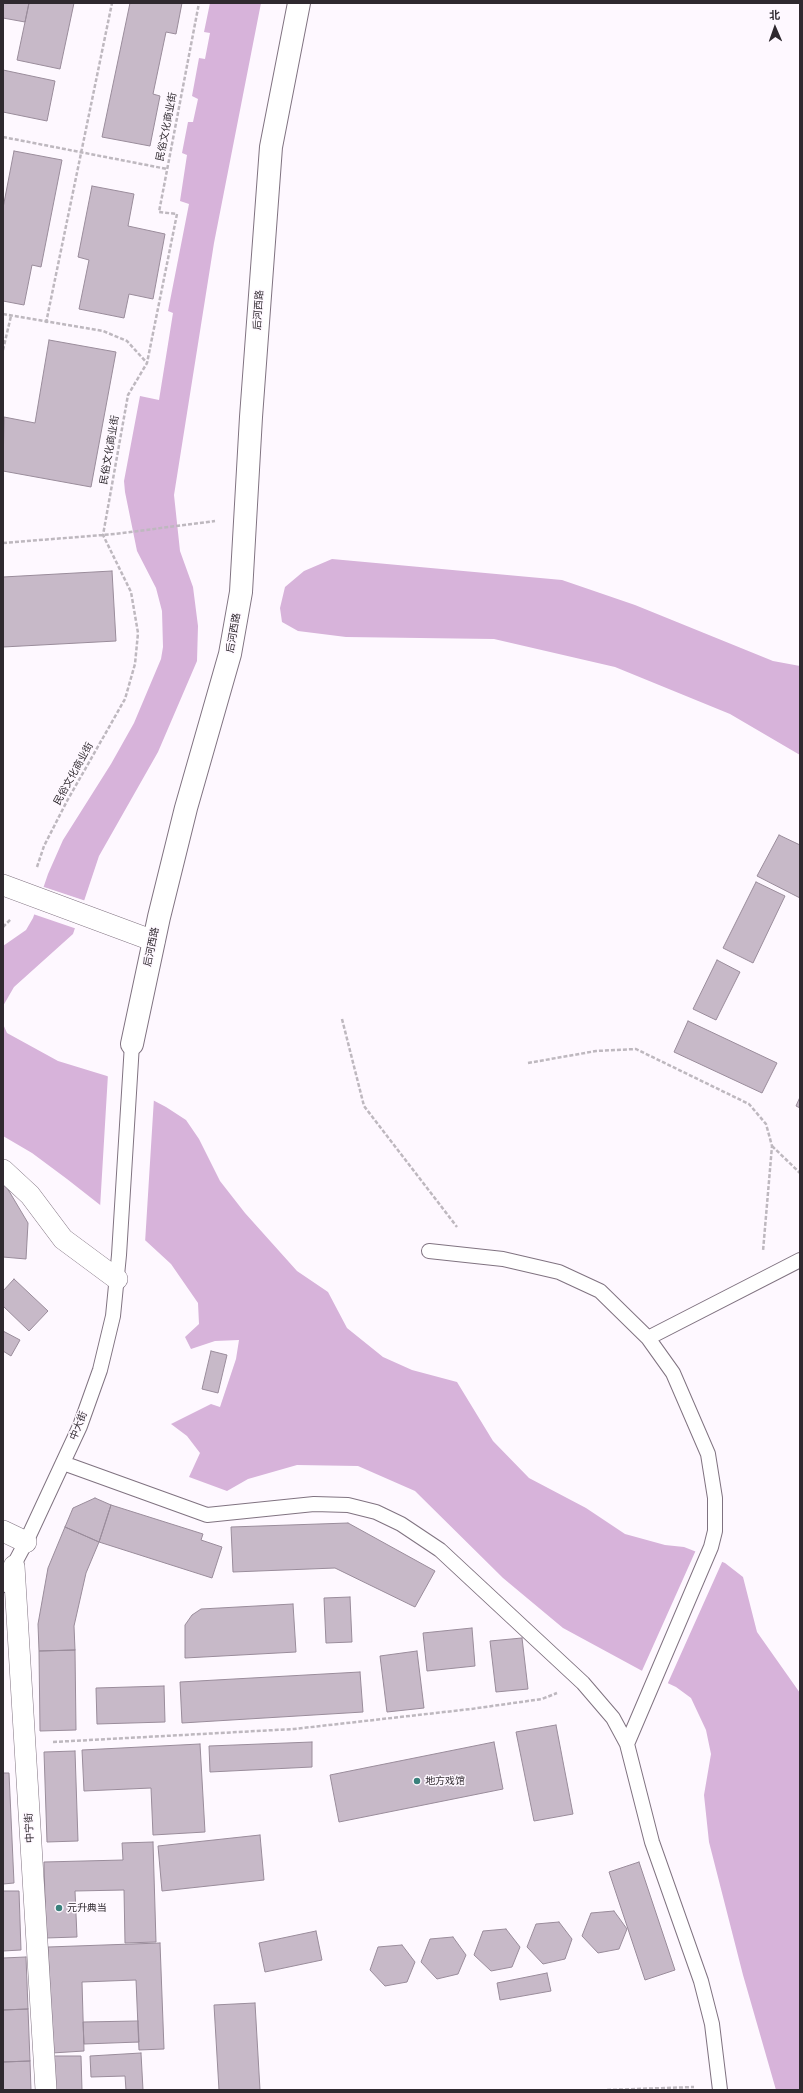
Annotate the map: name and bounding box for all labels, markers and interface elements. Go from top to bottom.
north arrow [755,8,795,48]
text: 北 [769,8,780,23]
street label: 民俗文化商业街 [154,91,180,163]
street label: 后河西路 [252,290,266,330]
street label: 民俗文化商业街 [98,414,122,486]
street label: 后河西路 [225,612,243,654]
street label: 民俗文化商业街 [52,740,96,808]
street label: 后河西路 [142,926,162,968]
street label: 中大街 [68,1410,90,1442]
place label: 地方戏馆 [425,1775,465,1787]
marker: 地方戏馆 [412,1776,422,1786]
street label: 中宁街 [23,1813,37,1843]
place label: 元升典当 [67,1902,107,1914]
marker: 元升典当 [54,1903,64,1913]

